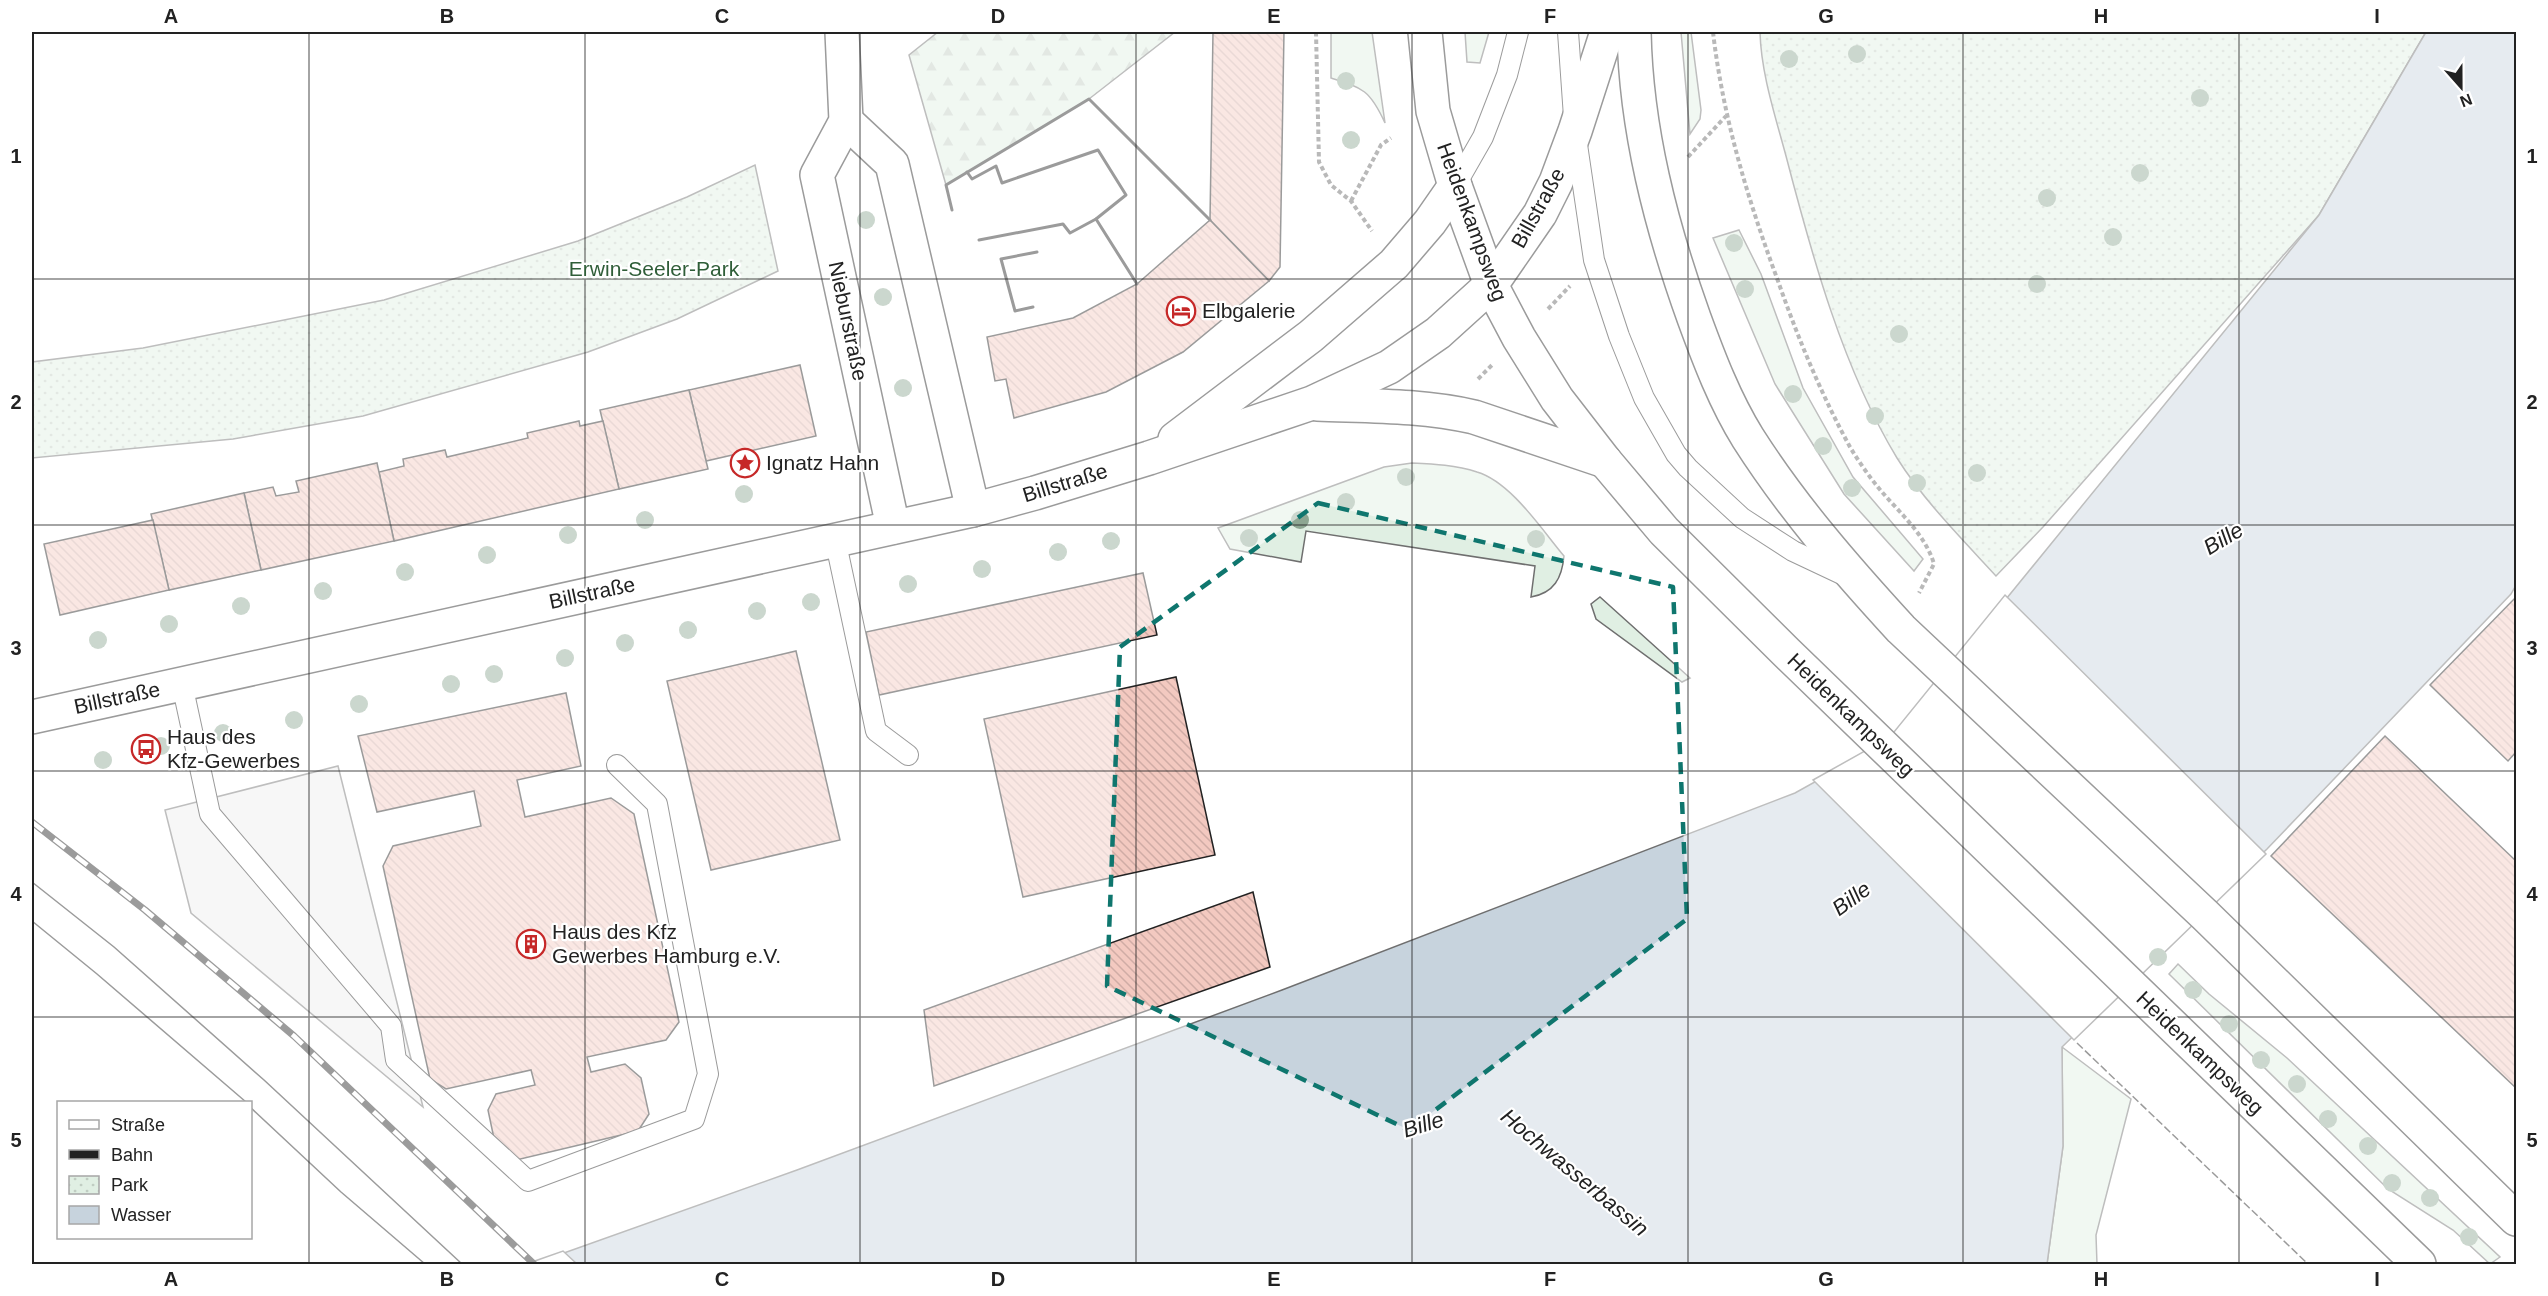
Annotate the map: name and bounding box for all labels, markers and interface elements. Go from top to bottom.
text: A [164,5,178,27]
text: B [440,5,454,27]
text: C [715,5,729,27]
text: D [991,5,1005,27]
text: E [1267,5,1281,27]
text: F [1544,5,1556,27]
text: G [1818,5,1834,27]
text: H [2094,5,2108,27]
text: I [2374,5,2380,27]
north arrow [2431,57,2491,117]
text: N [2458,91,2475,111]
street label: Heidenkampsweg [1433,139,1512,304]
text: 1 [10,145,22,167]
text: 1 [2526,145,2538,167]
street label: Billstraße [1506,164,1569,252]
park label: Erwin-Seeler-Park [569,257,740,280]
street label: Nieburstraße [825,259,872,383]
hotel icon: Elbgalerie [1165,295,1197,327]
place label: Elbgalerie [1202,299,1295,322]
text: 2 [10,391,22,413]
text: 2 [2526,391,2538,413]
place icon: Ignatz Hahn [729,447,761,479]
place label: Ignatz Hahn [766,451,879,474]
street label: Billstraße [1020,459,1110,506]
water label: Bille [2199,517,2248,560]
street label: Billstraße [547,572,637,613]
text: 3 [10,637,22,659]
text: 3 [2526,637,2538,659]
street label: Heidenkampsweg [1783,648,1919,781]
street label: Billstraße [72,677,162,718]
place label: Haus des Kfz-Gewerbes [167,725,300,772]
bus stop icon: Haus des Kfz-Gewerbes [130,733,162,765]
water label: Bille [1827,876,1875,921]
text: 4 [10,883,22,905]
text: 4 [2526,883,2538,905]
place label: Haus des Kfz Gewerbes Hamburg e.V. [552,920,781,967]
building icon: Haus des Kfz Gewerbes Hamburg e.V. [515,928,547,960]
street label: Heidenkampsweg [2132,986,2268,1119]
legend [57,1101,252,1239]
water label: Hochwasserbassin [1496,1103,1653,1241]
water label: Bille [1400,1106,1447,1143]
text: Straße [111,1115,165,1135]
text: 5 [10,1129,22,1151]
text: 5 [2526,1129,2538,1151]
text: Bahn [111,1145,153,1165]
text: Park [111,1175,149,1195]
text: Wasser [111,1205,171,1225]
text: A [164,1268,178,1290]
text: B [440,1268,454,1290]
text: C [715,1268,729,1290]
text: D [991,1268,1005,1290]
text: E [1267,1268,1281,1290]
text: F [1544,1268,1556,1290]
text: G [1818,1268,1834,1290]
text: H [2094,1268,2108,1290]
text: I [2374,1268,2380,1290]

